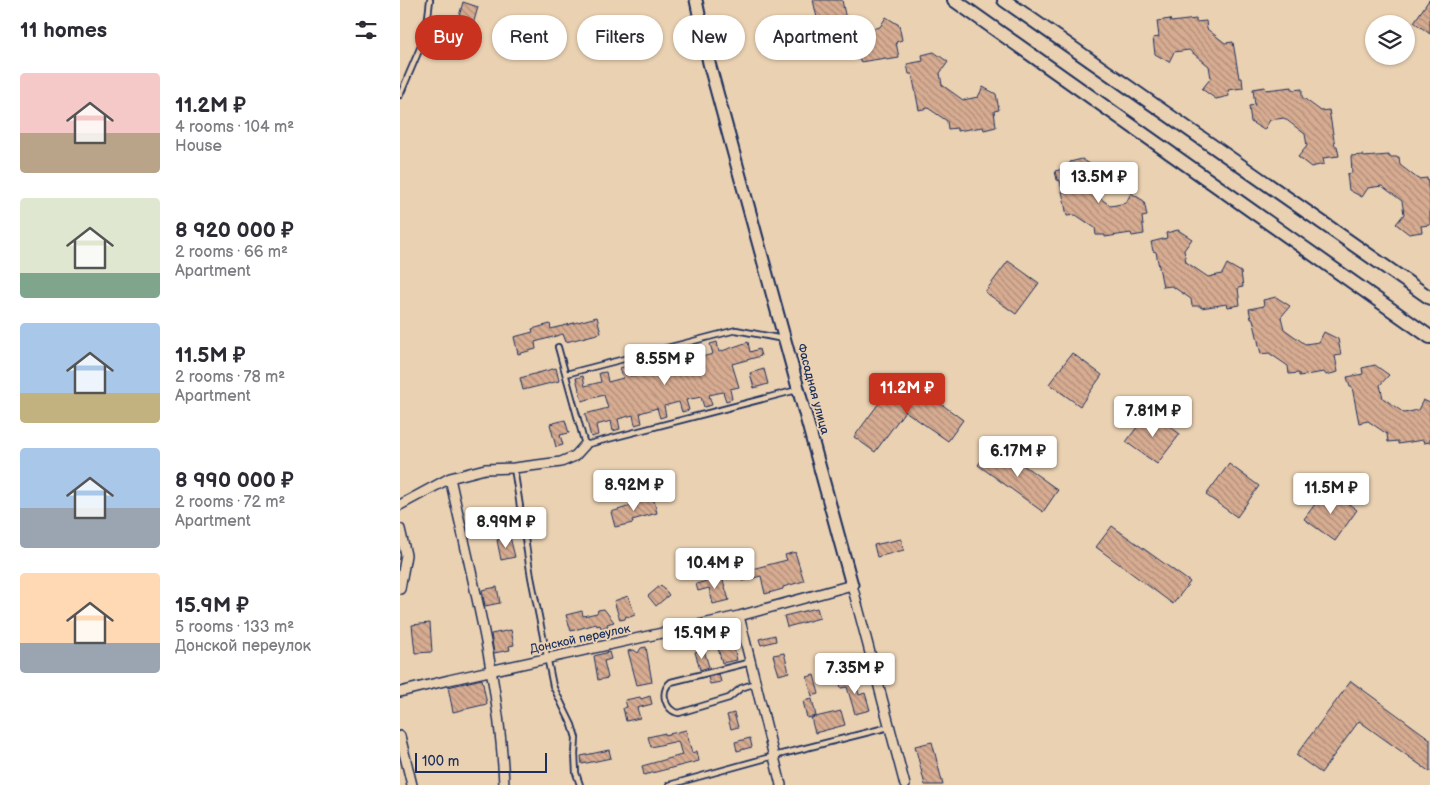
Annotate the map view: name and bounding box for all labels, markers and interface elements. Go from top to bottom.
chip: Buy [415,15,482,60]
chip: Rent [492,15,567,60]
chip: Filters [577,15,663,60]
chip: New [673,15,745,60]
chip: Apartment [755,15,876,60]
map controls [1365,15,1415,65]
button: layers [1365,15,1415,65]
icon: filters [352,16,380,44]
text: 11 homes [20,18,107,43]
icon: home [60,93,120,153]
text: 11.2M ₽ [175,93,246,118]
text: 4 rooms · 104 m² [175,118,294,137]
text: House [175,137,222,156]
pin: 13.5M ₽ [1053,162,1145,204]
text: 13.5M ₽ [1071,168,1127,187]
icon: home [60,218,120,278]
text: 8 920 000 ₽ [175,218,294,243]
text: 2 rooms · 66 m² [175,243,288,262]
text: Apartment [175,262,251,281]
street label: Фасадная улица [794,342,832,436]
icon: home [60,343,120,403]
text: 11.5M ₽ [175,343,245,368]
pin: 8.55M ₽ [619,344,711,386]
text: 8.55M ₽ [635,350,695,369]
text: 2 rooms · 78 m² [175,368,285,387]
pin: 11.2M ₽ [861,372,953,415]
text: 11.2M ₽ [880,379,934,398]
text: Apartment [175,387,251,406]
pin: 7.81M ₽ [1107,396,1199,438]
text: 7.81M ₽ [1125,402,1181,421]
pin: 6.17M ₽ [972,436,1064,478]
text: 6.17M ₽ [990,442,1046,461]
icon: home [60,468,120,528]
text: 8 990 000 ₽ [175,468,294,493]
pin: 8.92M ₽ [588,470,680,512]
pin: 11.5M ₽ [1285,472,1377,515]
text: 8.92M ₽ [604,476,664,495]
text: 11.5M ₽ [1304,479,1358,498]
text: 2 rooms · 72 m² [175,493,285,512]
pin: 8.99M ₽ [460,506,552,549]
text: Apartment [175,512,251,531]
text: 8.99M ₽ [476,513,536,532]
pin: 10.4M ₽ [669,548,761,590]
text: 10.4M ₽ [686,554,744,573]
icon: home [60,593,120,653]
text: 15.9M ₽ [175,593,249,618]
text: 5 rooms · 133 m² [175,618,294,637]
pin: 15.9M ₽ [656,618,748,660]
street label: Донской переулок [529,621,632,657]
text: 15.9M ₽ [674,624,730,643]
text: Донской переулок [175,637,311,656]
pin: 7.35M ₽ [809,652,901,695]
text: 7.35M ₽ [826,659,884,678]
scale bar [415,750,548,773]
text: 100 m [422,753,459,770]

